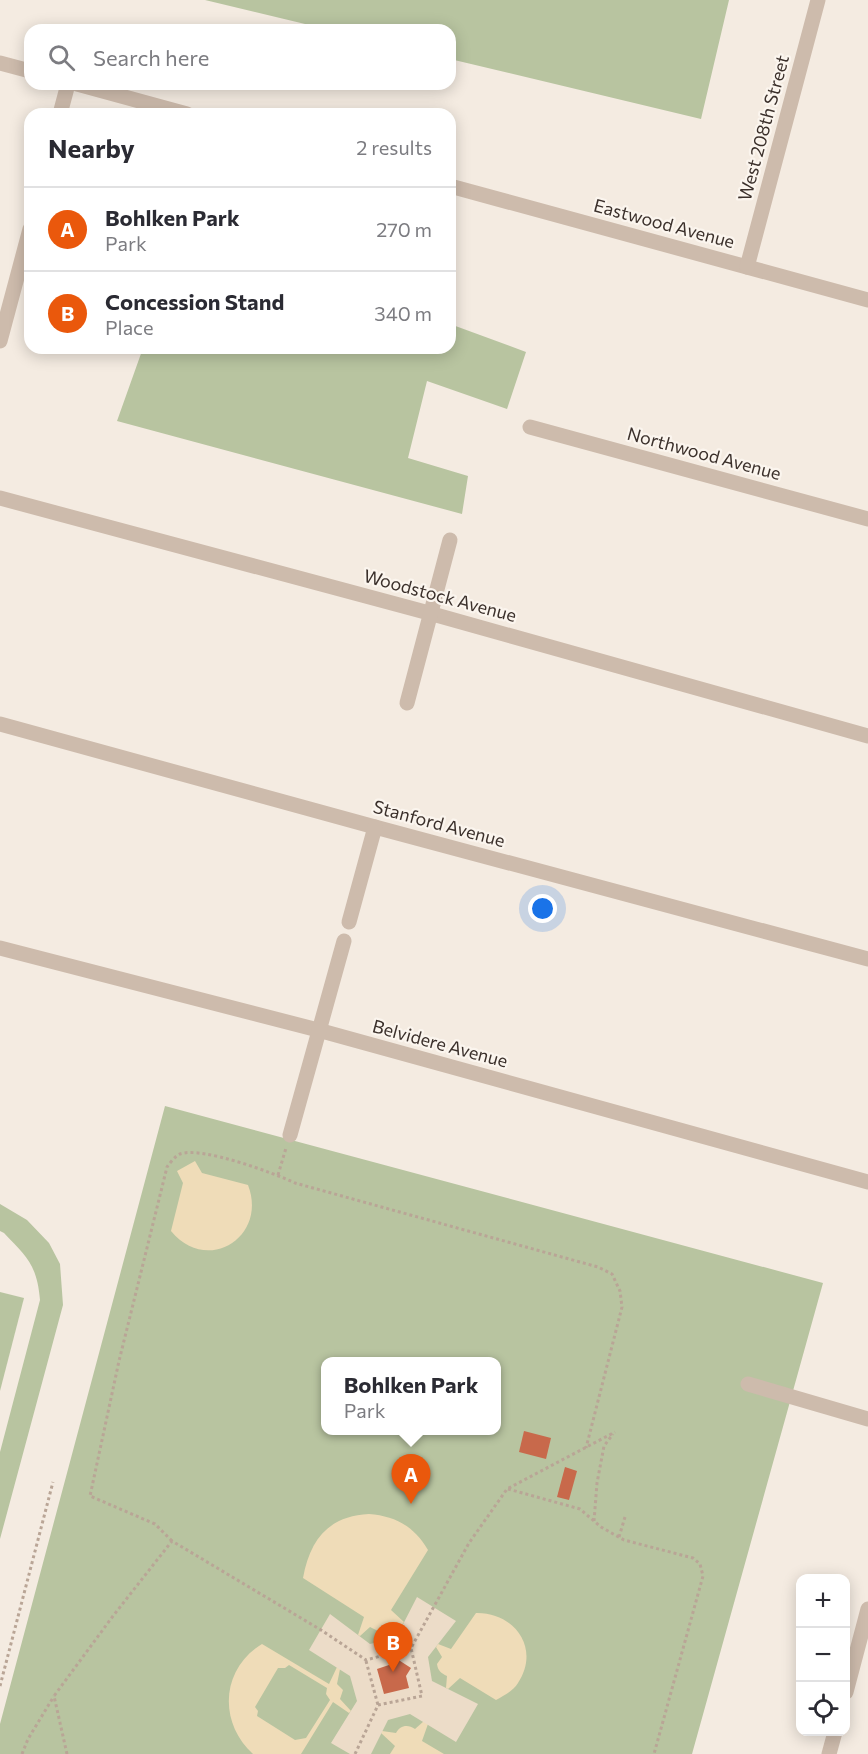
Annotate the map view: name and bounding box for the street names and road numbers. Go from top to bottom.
street label: West 208th Street [733,52,793,203]
street label: Eastwood Avenue [591,194,737,252]
street label: Northwood Avenue [625,422,784,484]
street label: Woodstock Avenue [361,564,519,626]
street label: Stanford Avenue [371,795,508,851]
street label: Belvidere Avenue [370,1014,510,1072]

